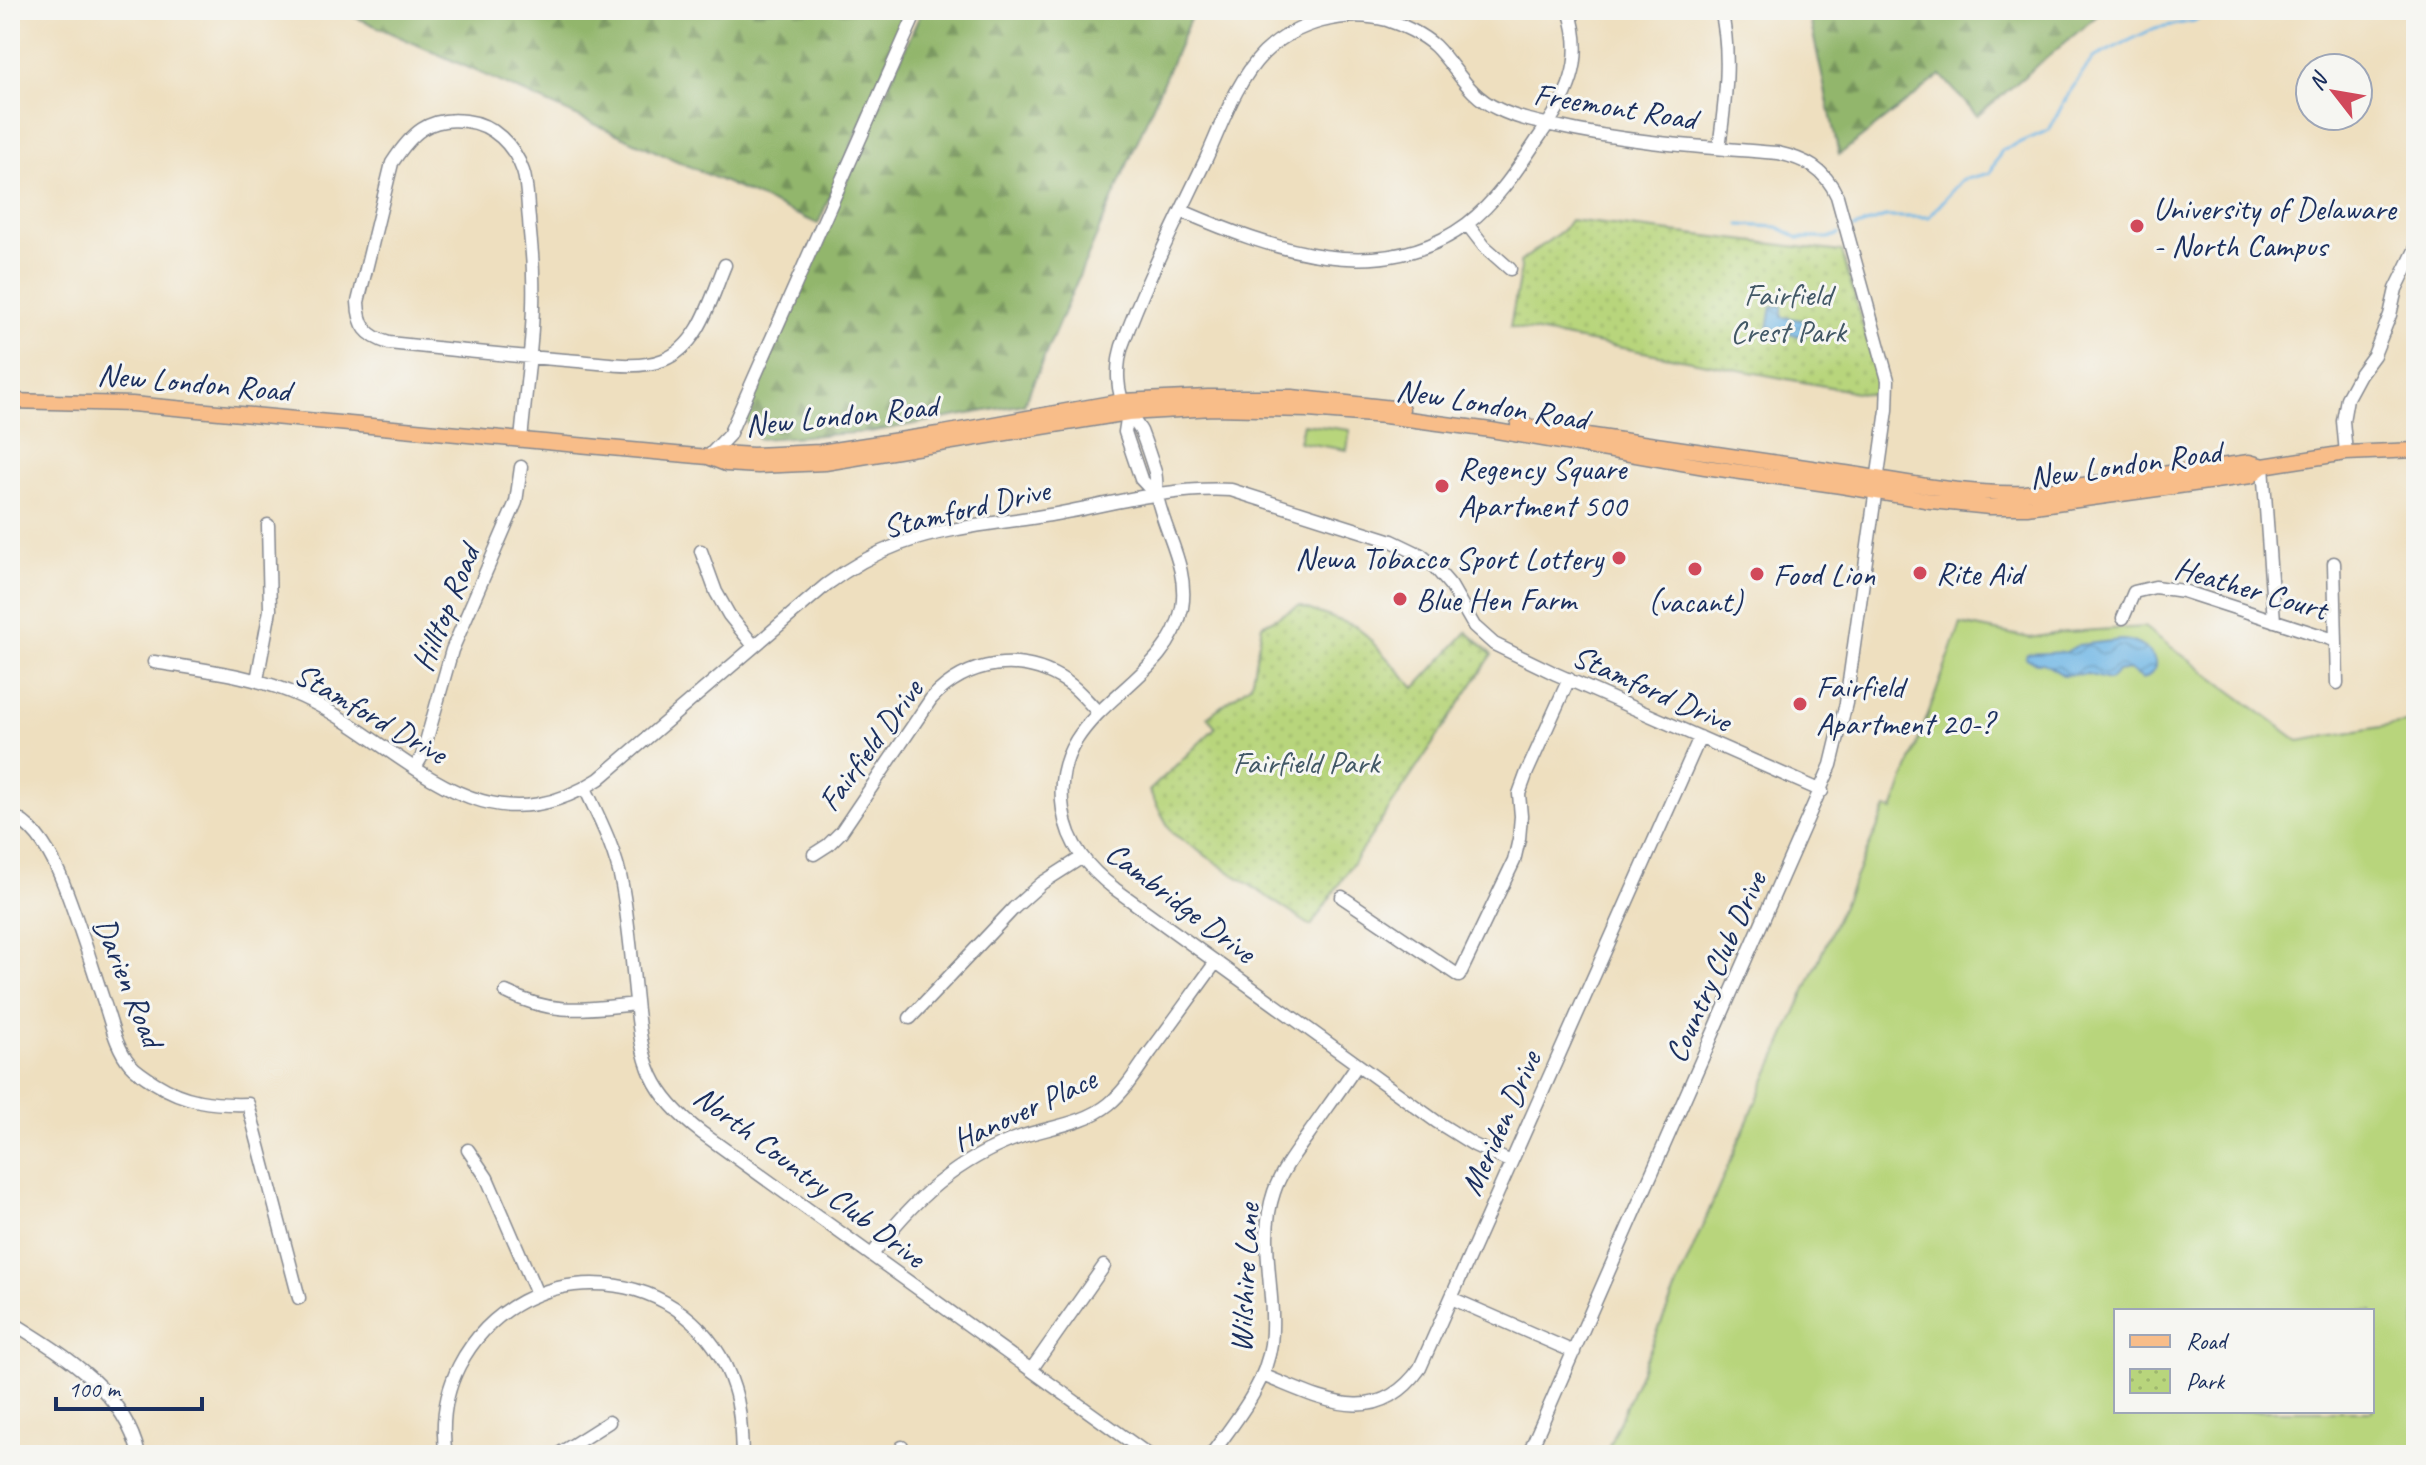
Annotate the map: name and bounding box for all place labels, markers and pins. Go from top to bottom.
place label: University of Delaware - North Campus [2153,188,2398,266]
marker: University of Delaware - North Campus [2128,217,2146,235]
place label: Regency Square Apartment 500 [1458,448,1629,526]
marker: Regency Square Apartment 500 [1433,477,1451,495]
place label: Newa Tobacco Sport Lottery [1295,538,1605,579]
marker: Newa Tobacco Sport Lottery [1610,549,1628,567]
place label: Rite Aid [1936,553,2028,594]
place label: Food Lion [1773,554,1876,595]
marker: (vacant) [1686,560,1704,578]
marker: Rite Aid [1911,564,1929,582]
marker: Food Lion [1748,565,1766,583]
place label: Blue Hen Farm [1416,579,1579,620]
place label: (vacant) [1648,581,1744,622]
marker: Blue Hen Farm [1391,590,1409,608]
place label: Fairfield Apartment 20-? [1816,666,1999,744]
marker: Fairfield Apartment 20-? [1791,695,1809,713]

